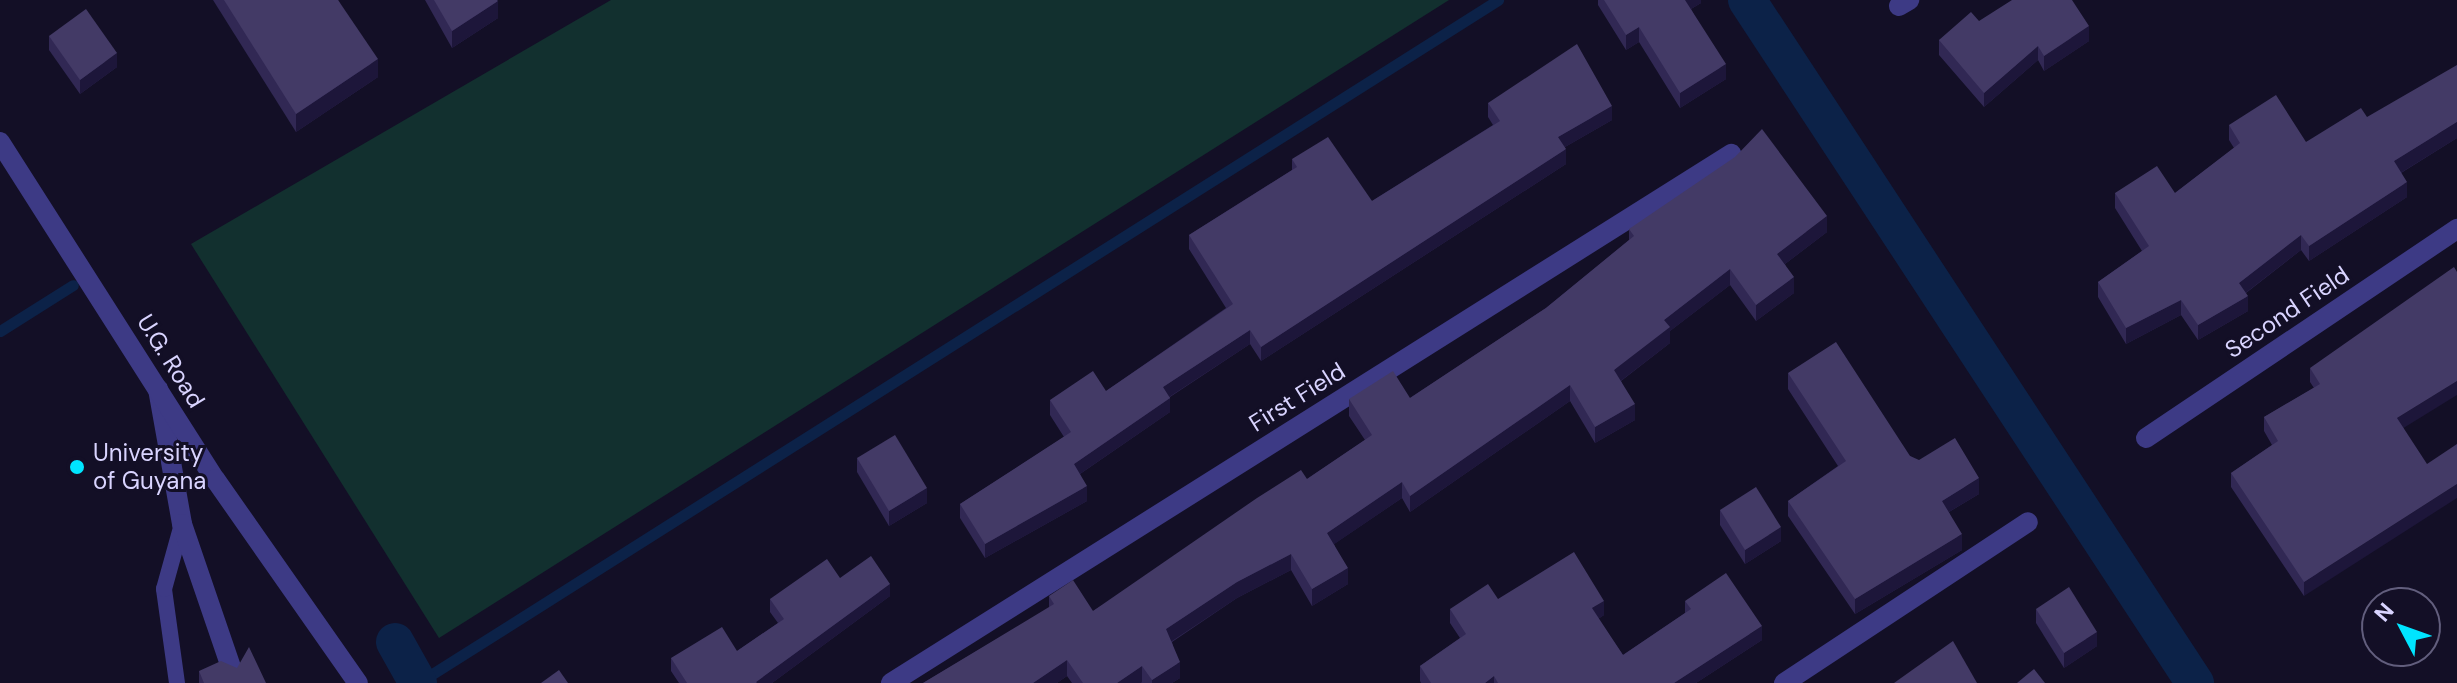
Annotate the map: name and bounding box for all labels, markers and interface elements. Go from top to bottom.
street label: Second Field [2220,260,2354,364]
street label: U.G. Road [131,309,211,413]
street label: First Field [1244,356,1350,438]
place label: University of Guyana [93,439,206,495]
marker: University of Guyana [68,458,86,476]
north arrow [2361,587,2441,667]
text: N [2368,597,2400,628]

